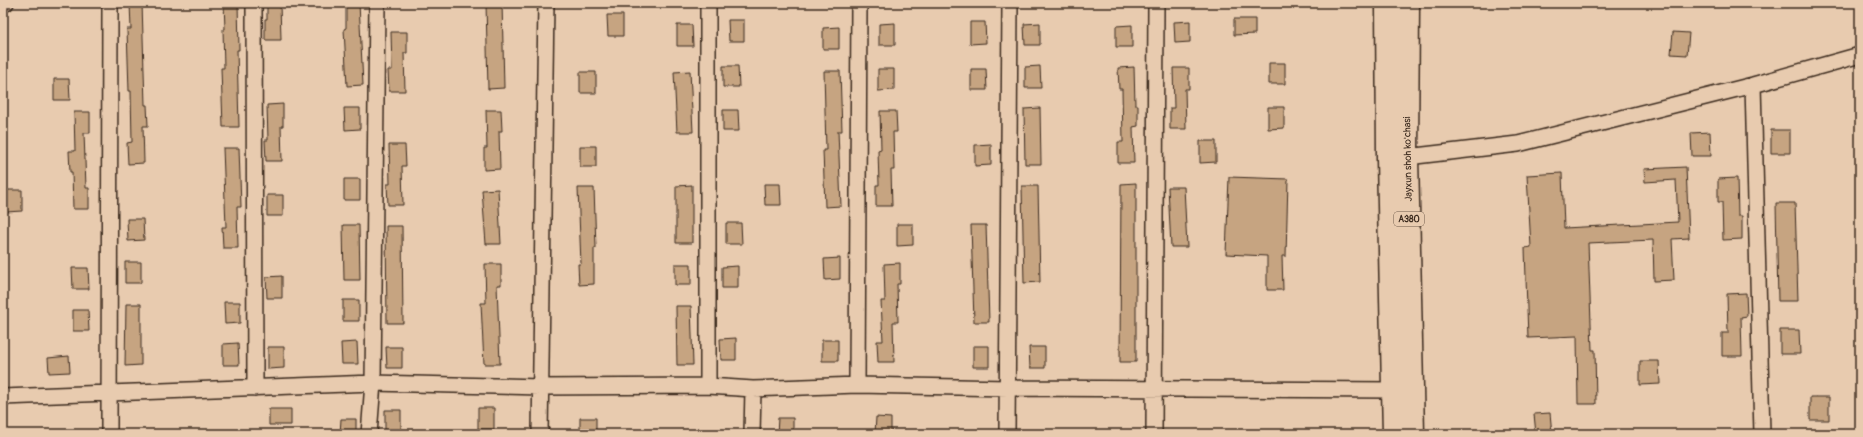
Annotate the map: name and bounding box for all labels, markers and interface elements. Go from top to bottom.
street label: Jayxun shoh ko'chasi [1401,116,1415,202]
road number: A380 [1394,212,1424,226]

